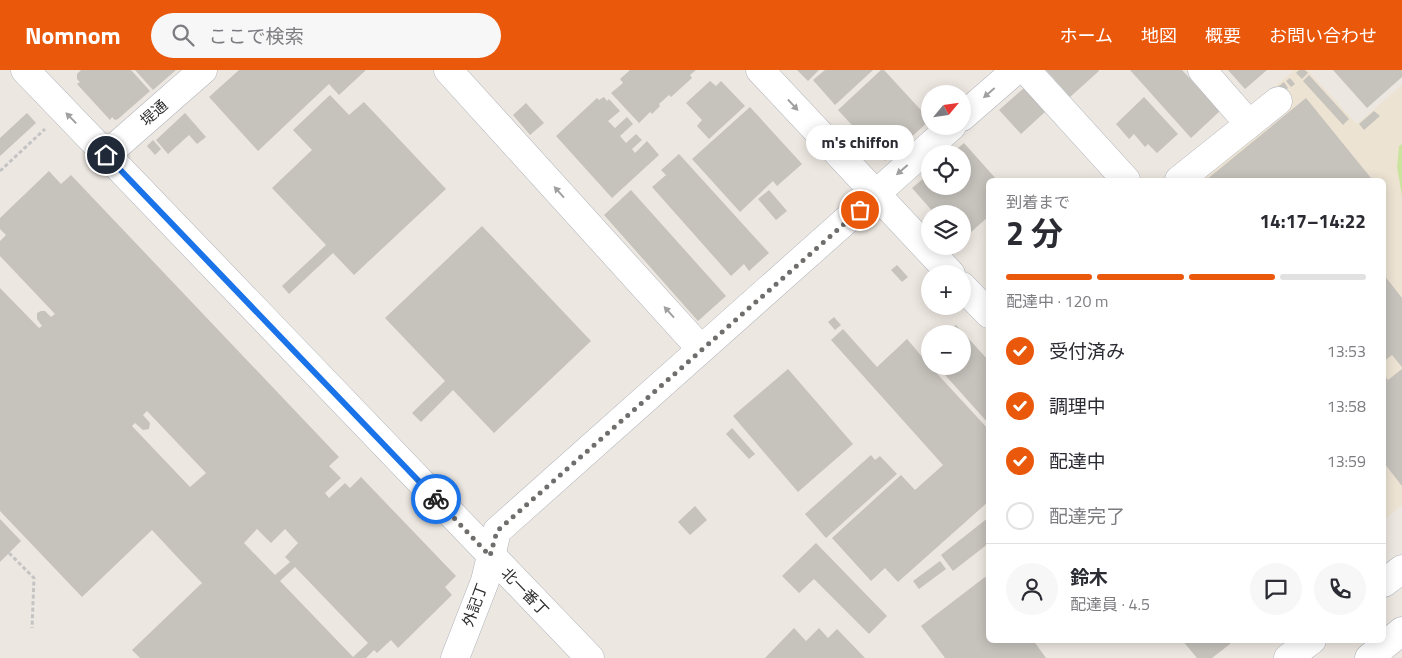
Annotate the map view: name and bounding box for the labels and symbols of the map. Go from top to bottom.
north arrow [921,85,971,135]
one-way arrow [983,88,996,99]
street label: 堤通 [135,94,173,131]
one-way arrow [787,99,799,111]
one-way arrow [65,112,77,124]
callout: m's chiffon [806,125,914,160]
pin [85,134,127,176]
one-way arrow [896,164,908,175]
one-way arrow [553,187,565,199]
pin [839,189,881,231]
one-way arrow [663,307,675,319]
courier [411,474,461,524]
street label: 北一番丁 [496,562,554,621]
street label: 外記丁 [456,580,493,630]

